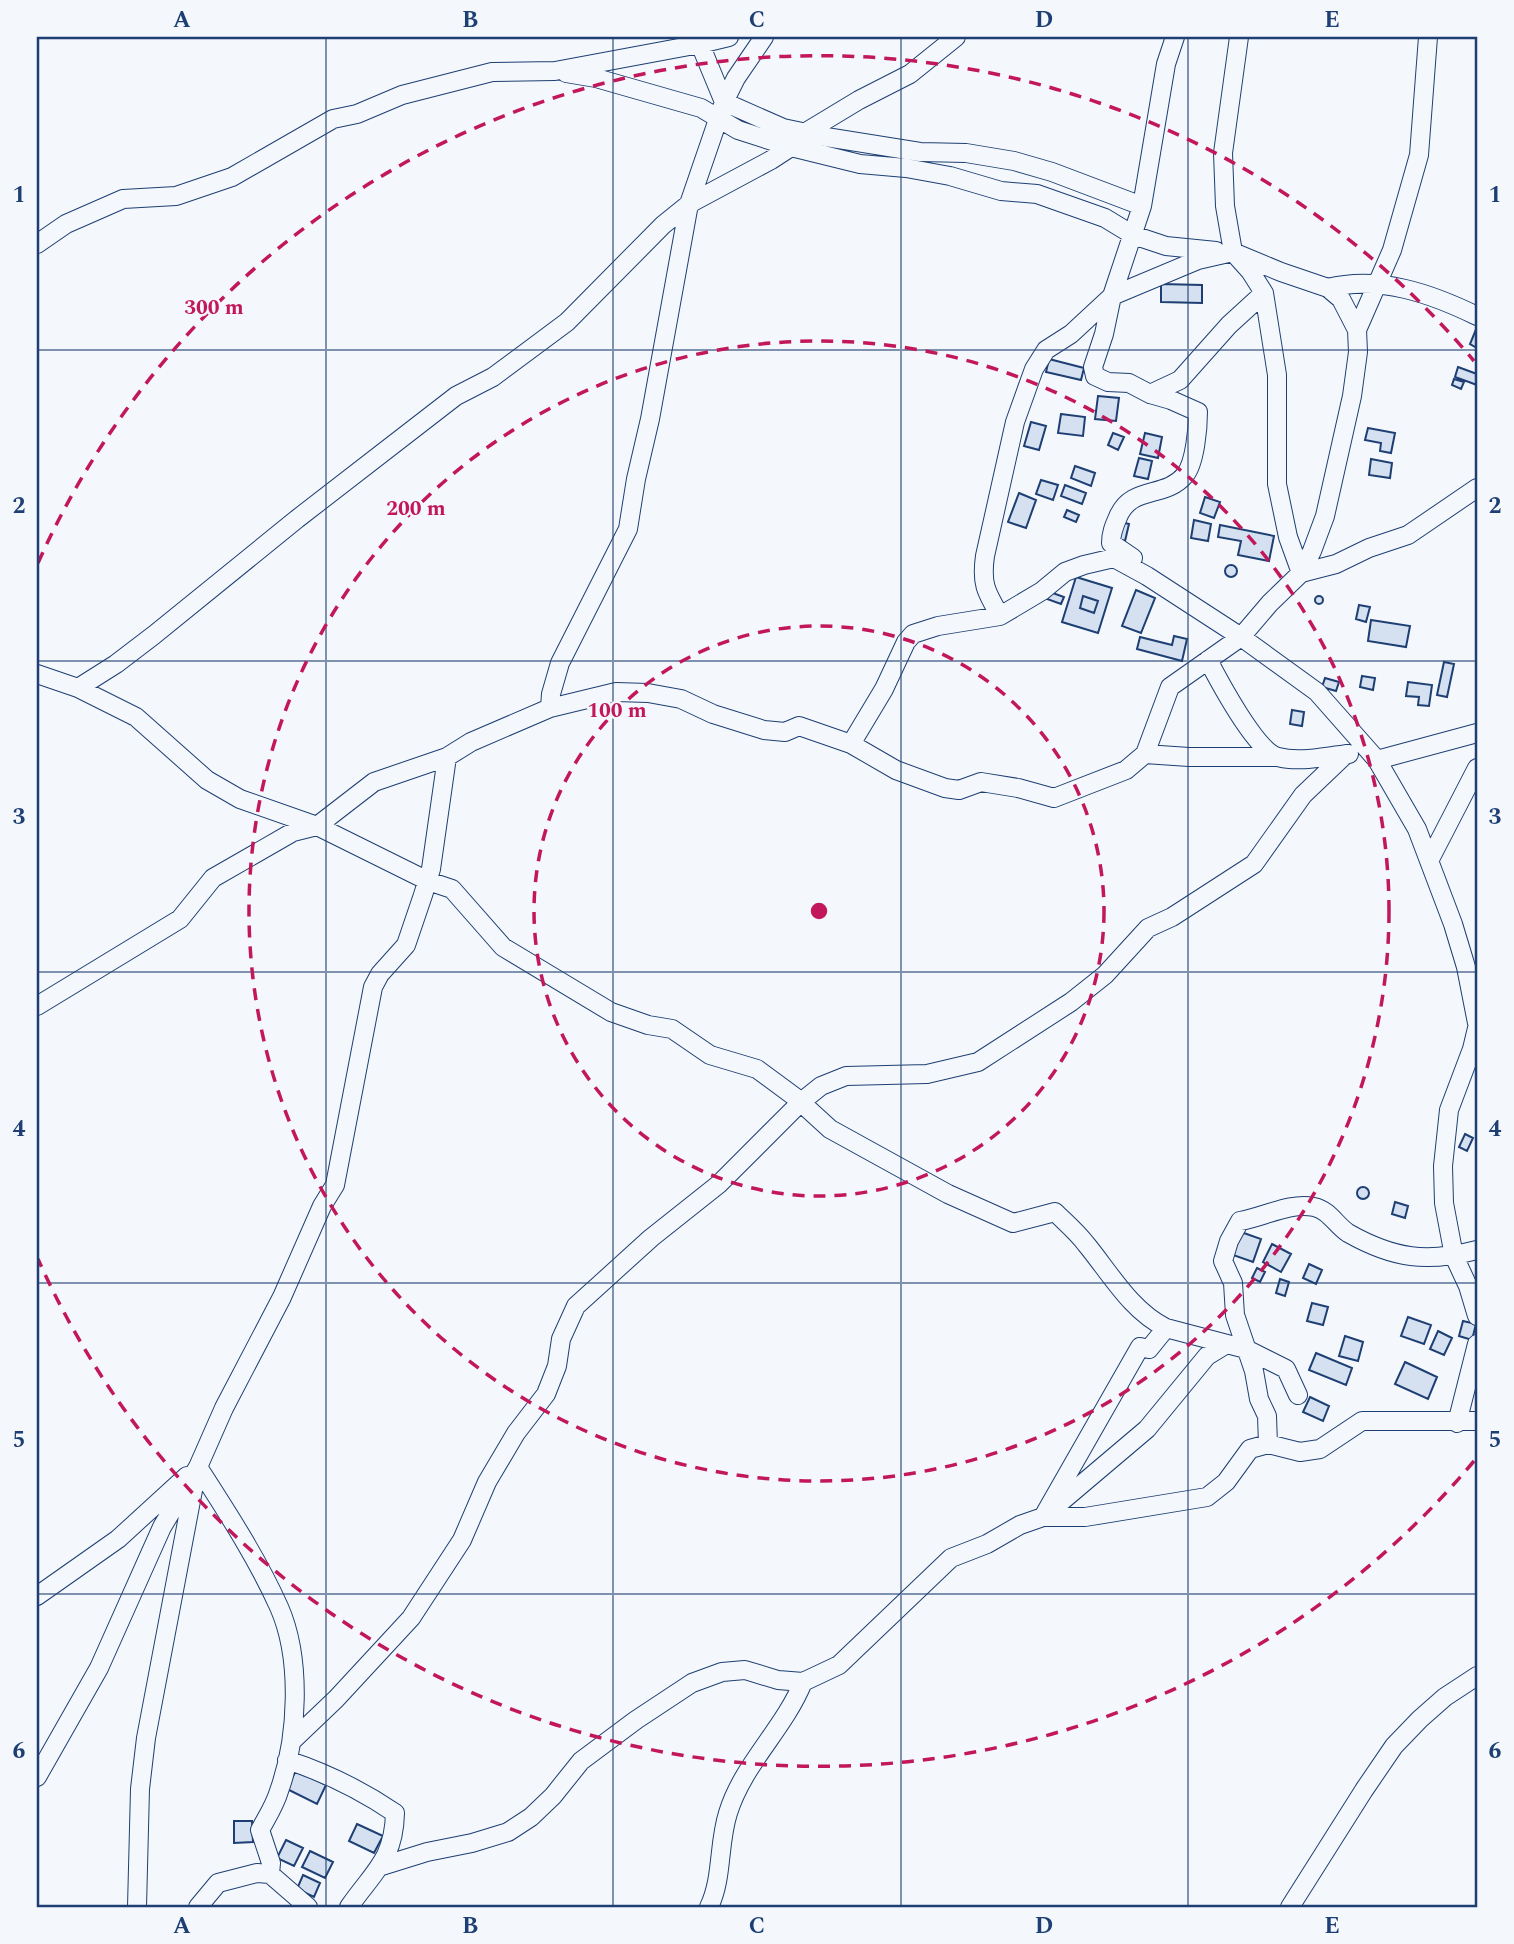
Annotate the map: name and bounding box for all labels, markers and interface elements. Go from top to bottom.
text: A [173,3,191,38]
text: B [462,3,478,38]
text: C [749,3,765,38]
text: D [1035,3,1053,38]
text: E [1324,3,1340,38]
text: 1 [13,178,25,213]
text: 1 [1489,178,1501,213]
text: 300 m [184,292,244,324]
text: 2 [13,489,26,524]
text: 2 [1489,489,1502,524]
text: 200 m [386,493,446,525]
text: 100 m [587,695,647,727]
text: 3 [13,800,26,835]
text: 3 [1489,800,1502,835]
centre of rings [807,899,831,923]
text: 4 [13,1112,26,1147]
text: 4 [1489,1112,1502,1147]
text: 5 [13,1423,25,1458]
text: 5 [1489,1423,1501,1458]
text: 6 [13,1734,26,1769]
text: 6 [1489,1734,1502,1769]
text: A [173,1909,191,1944]
text: B [462,1909,478,1944]
text: C [749,1909,765,1944]
text: D [1035,1909,1053,1944]
text: E [1324,1909,1340,1944]

